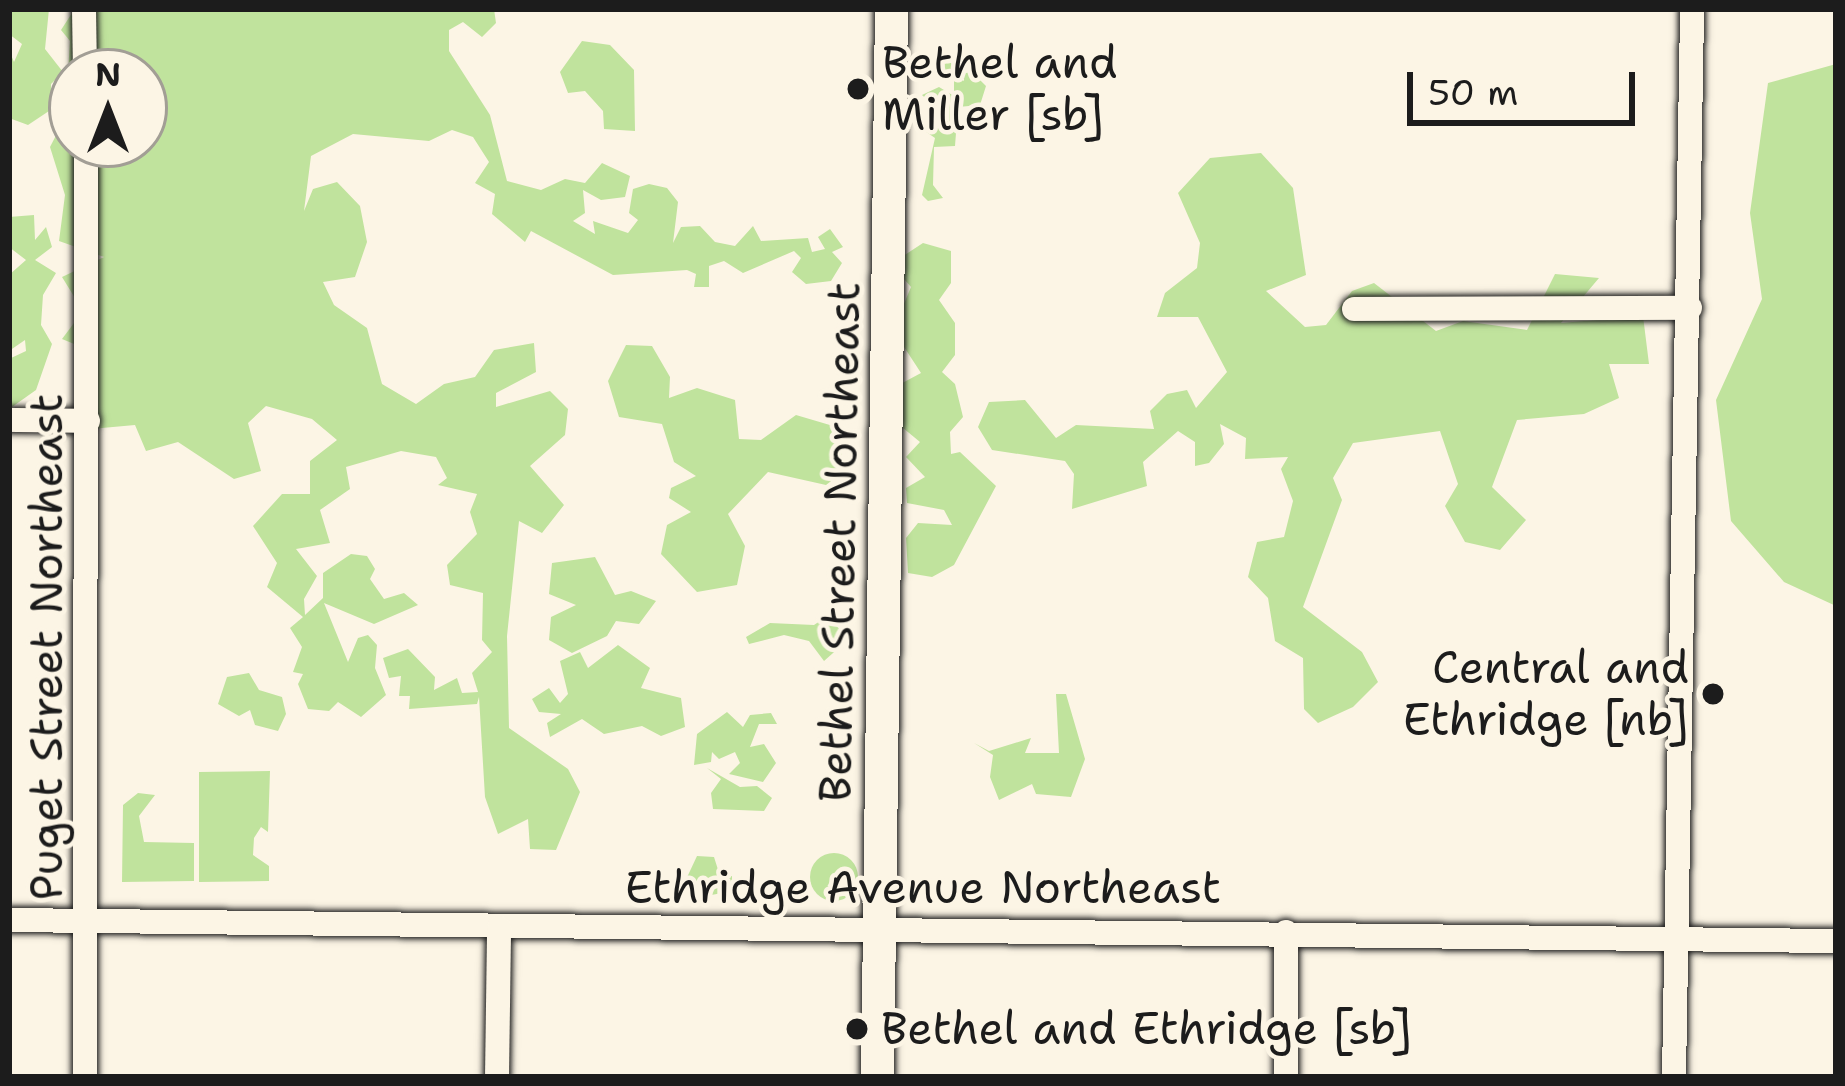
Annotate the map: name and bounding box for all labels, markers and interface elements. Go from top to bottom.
place label: Bethel and Miller [sb] [882,36,1118,142]
north arrow [48,48,168,168]
scale bar [1413,48,1641,122]
text: N [95,52,121,97]
text: 50 m [1428,68,1518,117]
marker: Bethel and Miller [sb] [845,76,871,102]
street label: Bethel Street Northeast [808,281,872,803]
street label: Puget Street Northeast [20,393,74,901]
place label: Central and Ethridge [nb] [1403,641,1689,747]
marker: Central and Ethridge [nb] [1700,681,1726,707]
street label: Ethridge Avenue Northeast [625,861,1221,915]
place label: Bethel and Ethridge [sb] [881,1002,1412,1056]
marker: Bethel and Ethridge [sb] [844,1016,870,1042]

